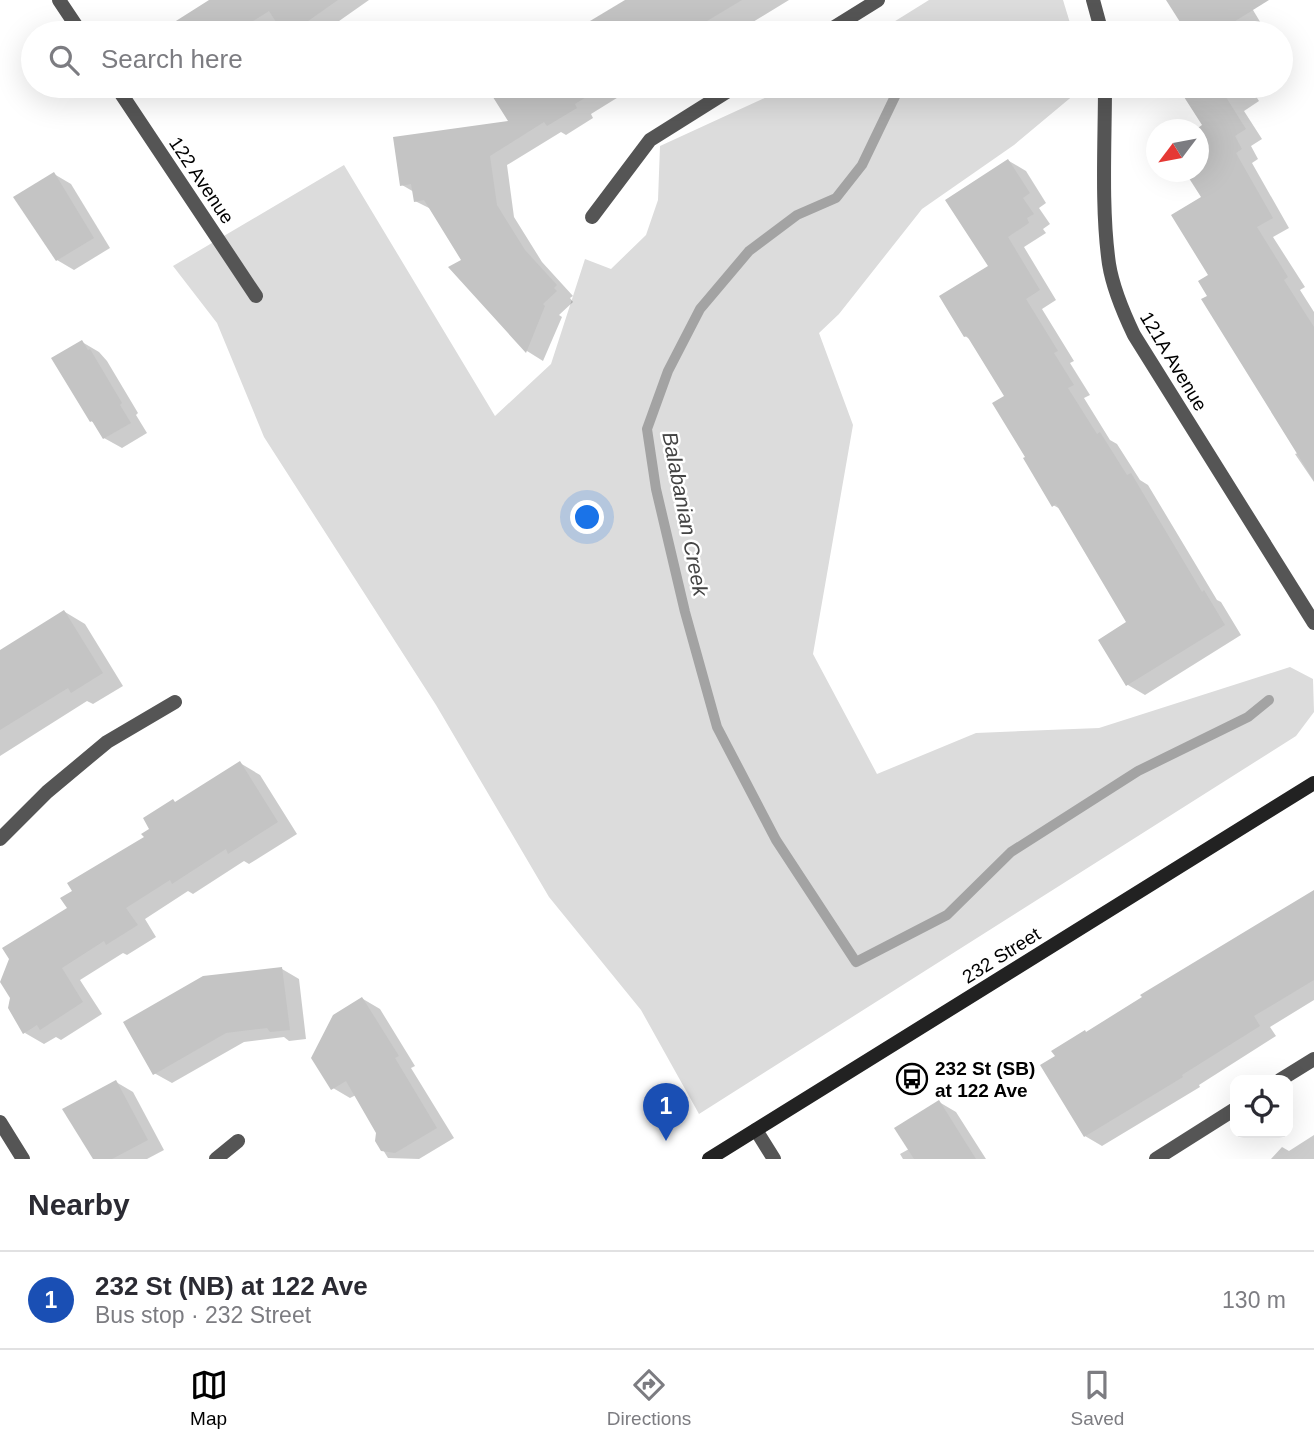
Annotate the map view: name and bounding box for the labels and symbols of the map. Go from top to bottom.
north arrow [1146,119,1209,182]
street label: 122 Avenue [165,133,238,228]
street label: 121A Avenue [1136,308,1211,415]
water label: Balabanian Creek [658,430,713,600]
your location [570,500,604,534]
street label: 232 Street [959,923,1045,988]
place label: 232 St (SB) at 122 Ave [935,1058,1035,1101]
bus stop icon: 232 St (SB) at 122 Ave [895,1062,929,1096]
pin: 1 [643,1083,689,1141]

